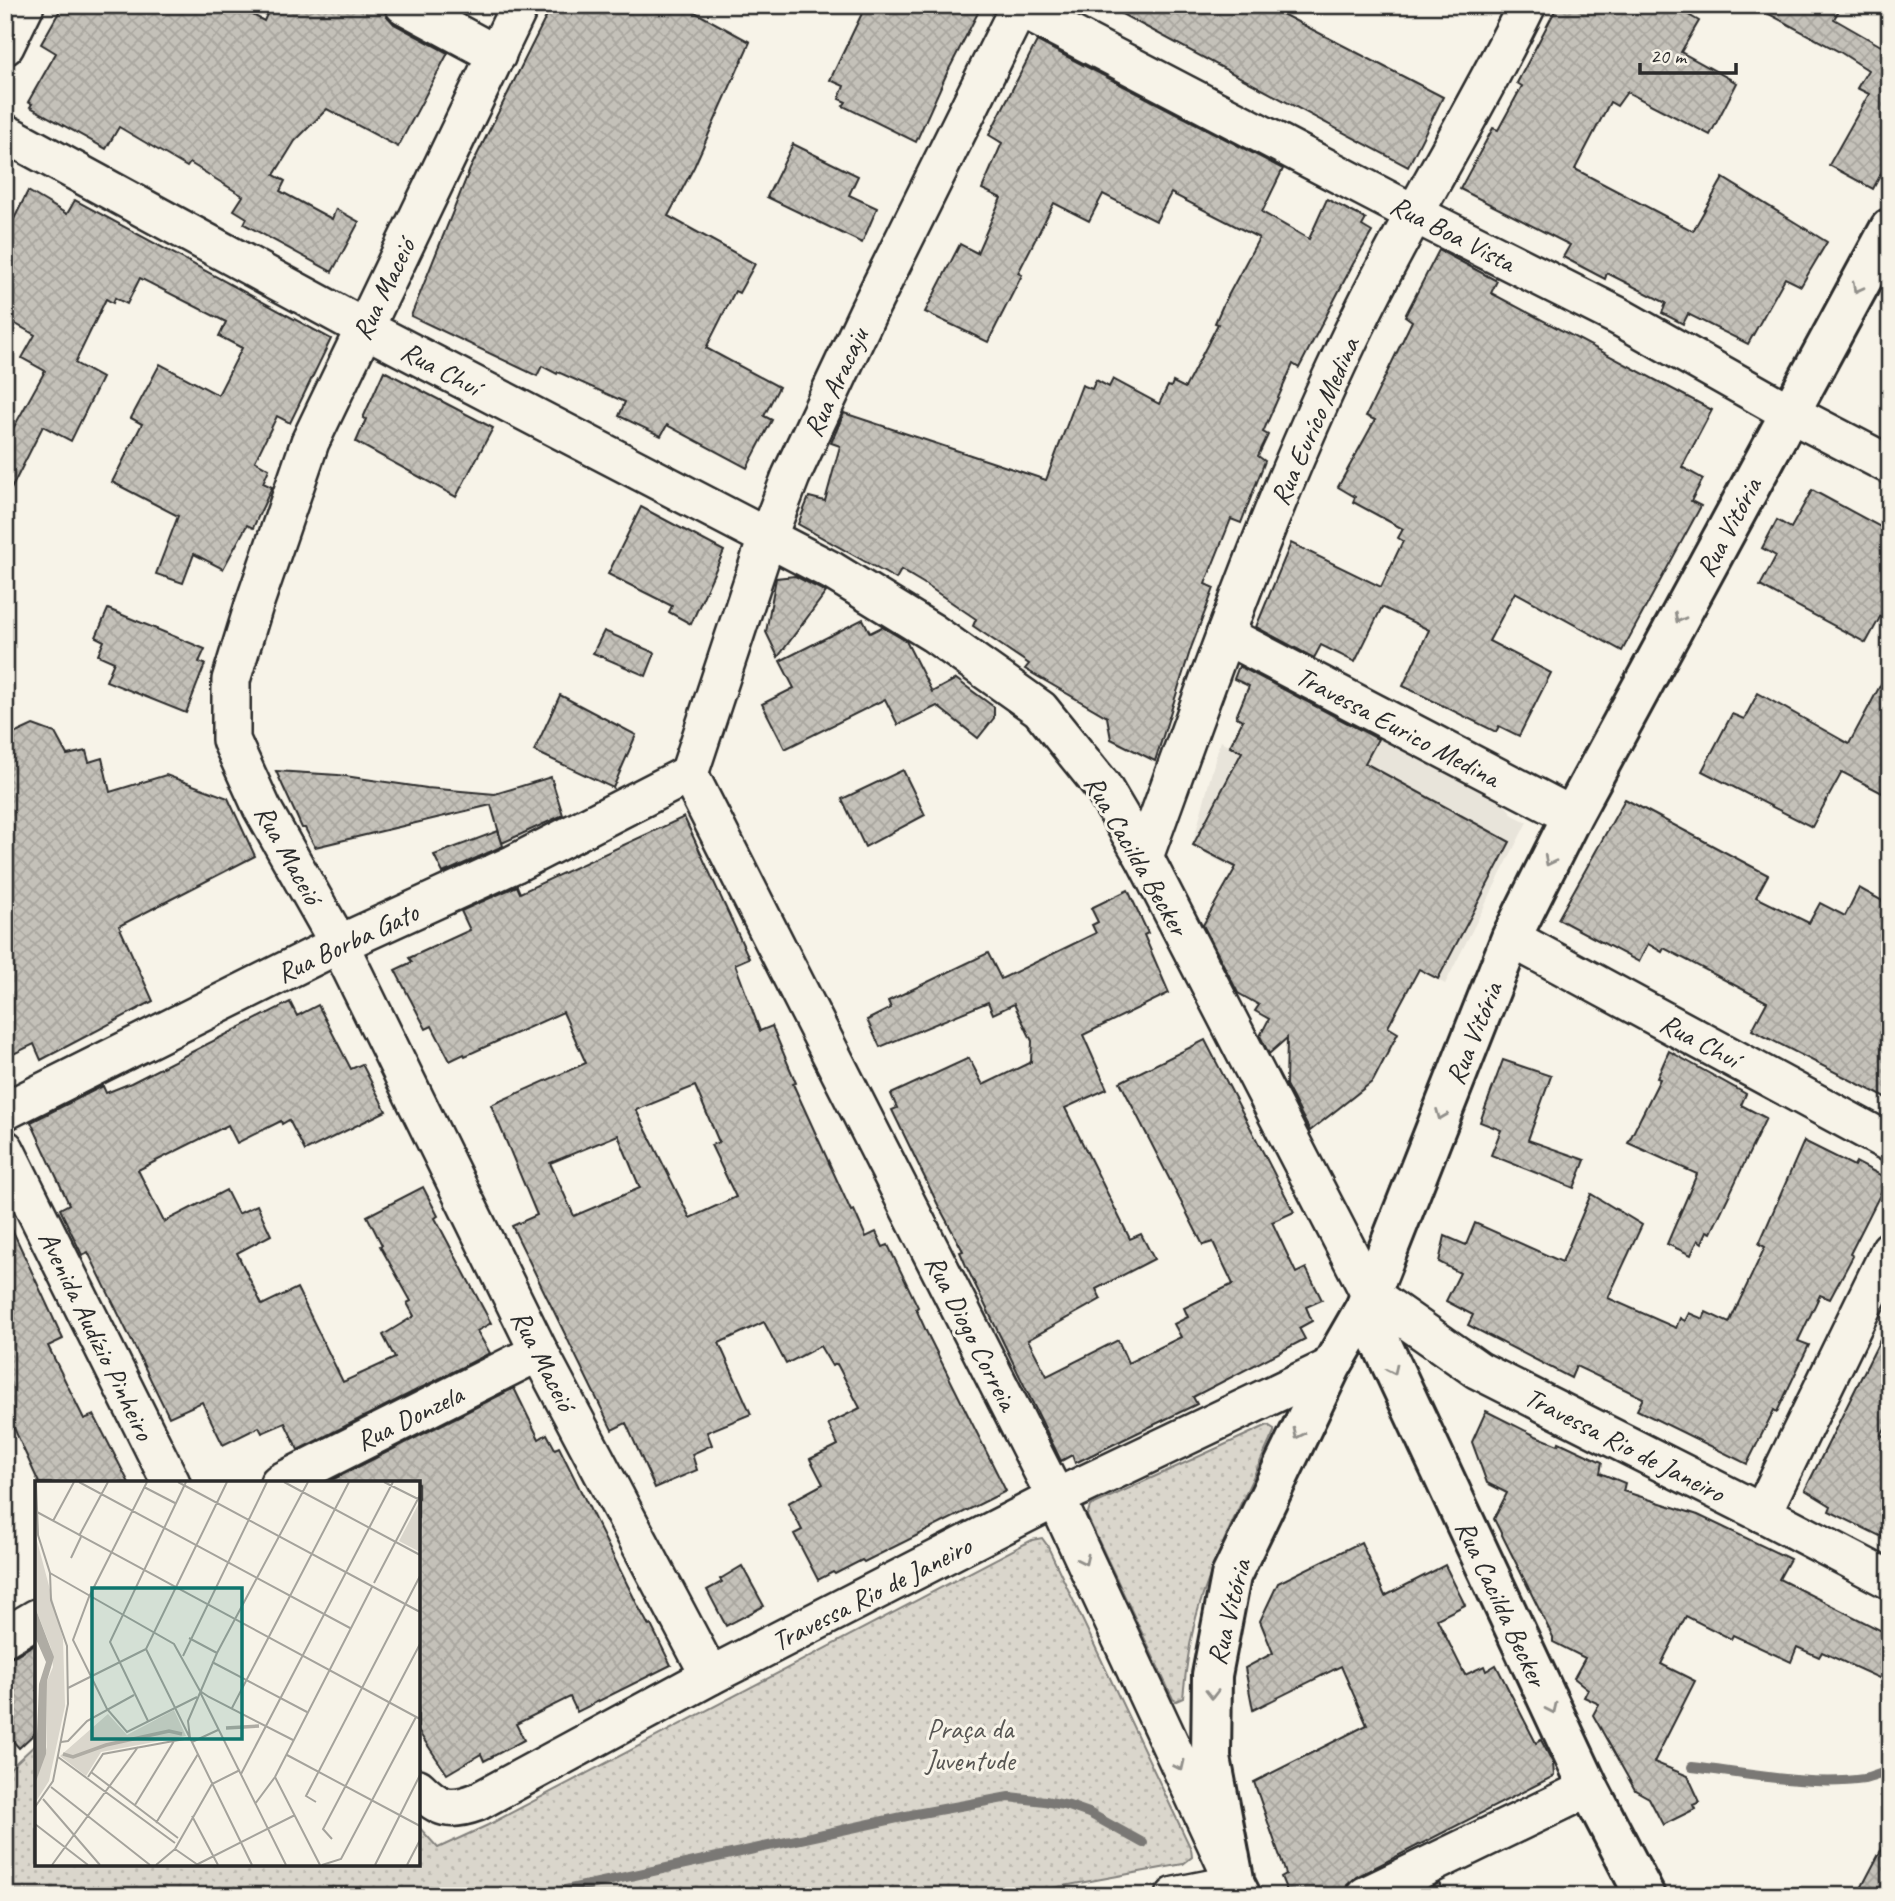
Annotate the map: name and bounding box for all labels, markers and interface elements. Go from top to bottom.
scale bar [1640,32,1736,76]
text: 20 m [1650,43,1688,69]
street label: Rua Boa Vista [1385,187,1523,281]
street label: Rua Maceió [344,229,425,346]
one-way arrow [1852,281,1865,293]
street label: Rua Aracaju [795,321,877,442]
street label: Rua Euríco Medina [1262,330,1368,511]
street label: Rua Chuí [395,333,491,406]
street label: Rua Vitória [1688,470,1770,583]
one-way arrow [1674,610,1687,623]
street label: Travessa Eurico Medina [1290,658,1508,796]
street label: Rua Cacilda Becker [1077,769,1198,943]
street label: Rua Maceió [247,798,332,914]
one-way arrow [1543,854,1557,866]
street label: Rua Borba Gato [271,894,426,991]
street label: Rua Vitória [1437,975,1510,1090]
street label: Rua Chuí [1654,1005,1750,1078]
one-way arrow [1435,1108,1449,1120]
street label: Avenida Audízio Pinheiro [31,1225,163,1448]
street label: Rua Diogo Correia [917,1249,1027,1418]
street label: Rua Maceió [503,1304,586,1420]
one-way arrow [1385,1363,1399,1375]
street label: Rua Donzela [350,1376,470,1458]
street label: Travessa Rio de Janeiro [1519,1379,1732,1511]
one-way arrow [1292,1427,1306,1439]
inset map [35,1481,420,1866]
street label: Rua Cacilda Becker [1448,1514,1556,1694]
street label: Travessa Rio de Janeiro [765,1527,979,1659]
one-way arrow [1076,1552,1090,1565]
street label: Rua Vitória [1199,1554,1259,1668]
one-way arrow [1204,1688,1219,1699]
one-way arrow [1544,1702,1558,1714]
park label: Praça da Juventude [923,1711,1016,1778]
one-way arrow [1172,1759,1186,1771]

